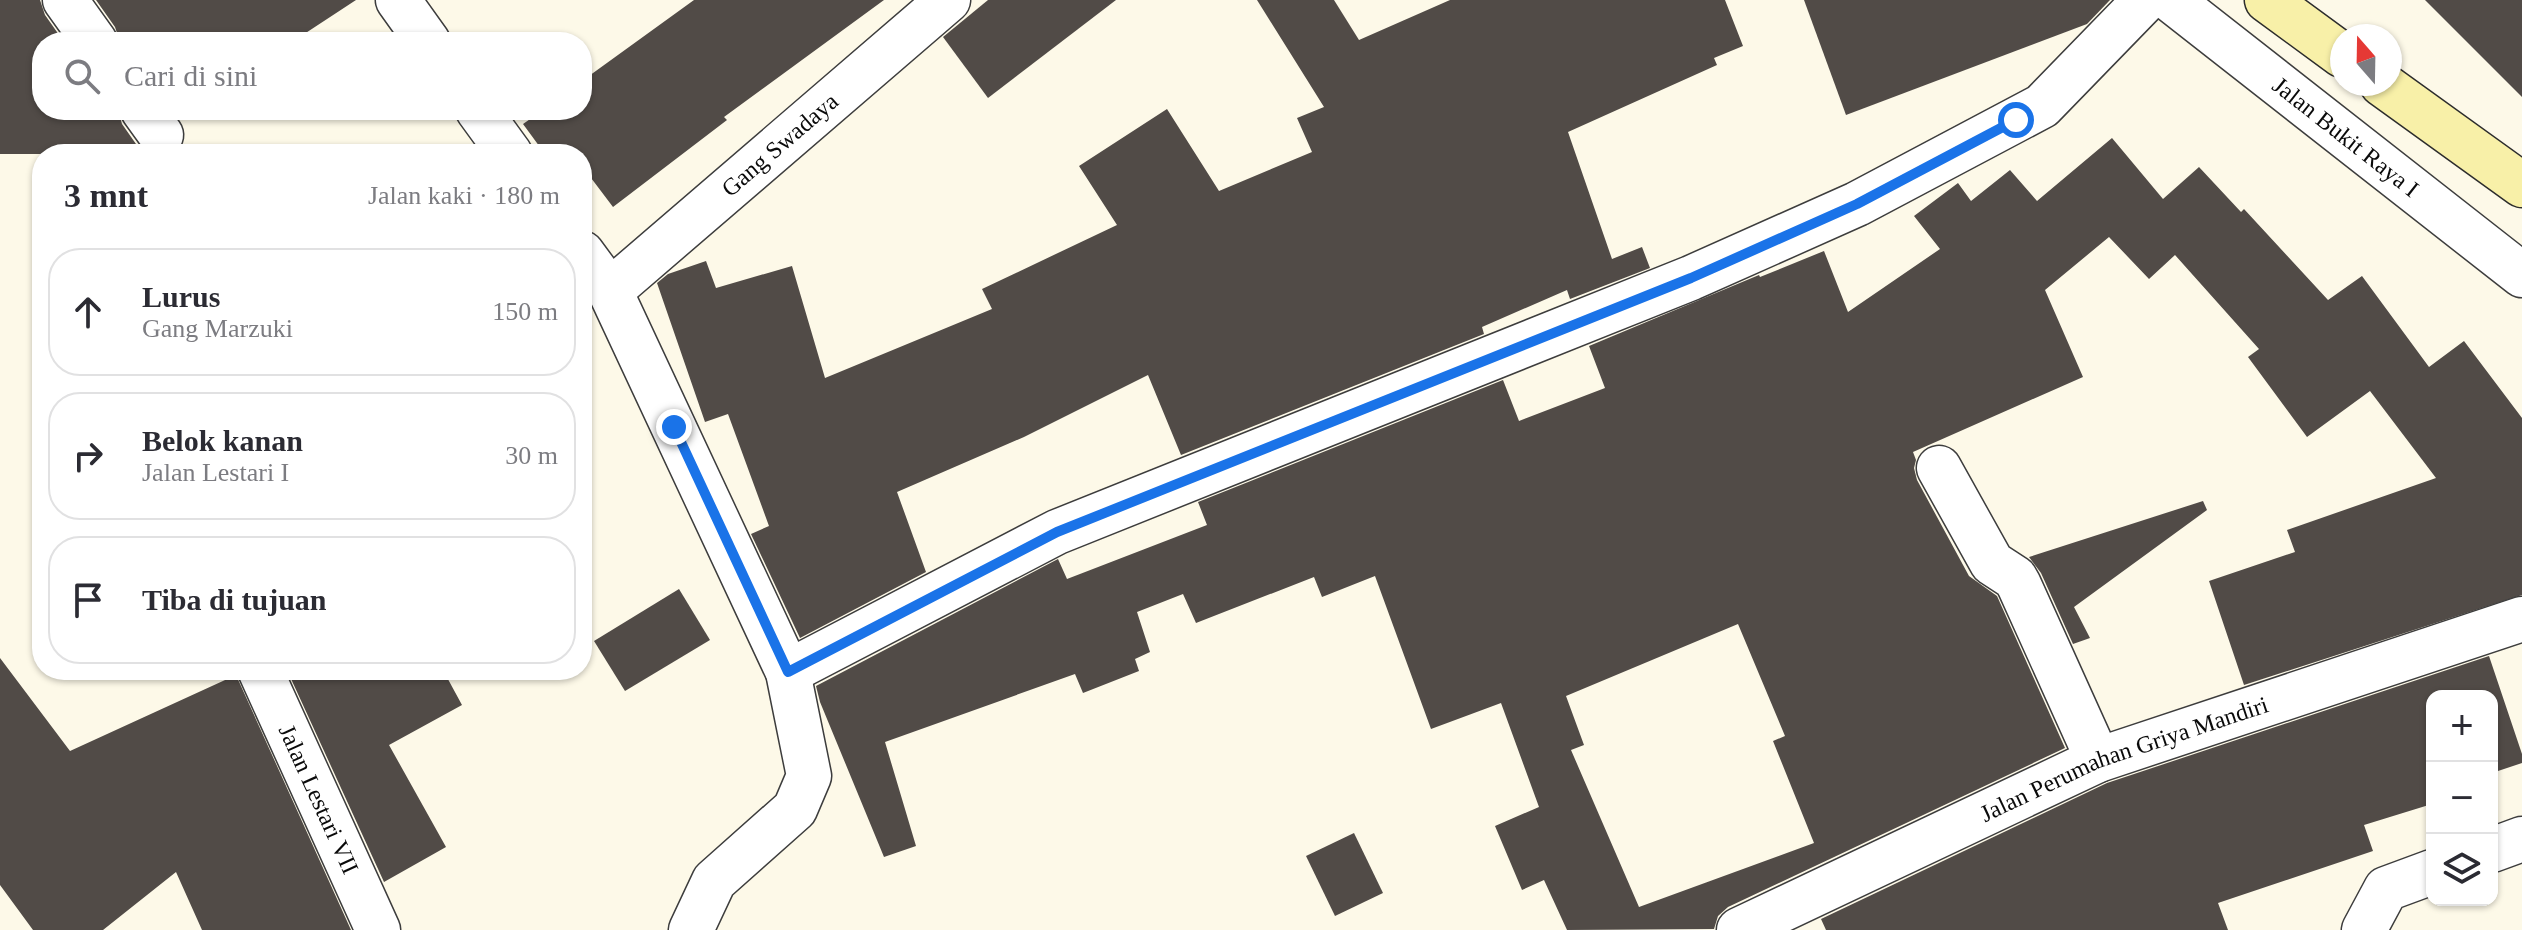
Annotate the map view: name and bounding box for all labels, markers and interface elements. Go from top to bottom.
north arrow [2330,24,2402,96]
search box [32,32,592,120]
icon: search [60,54,104,98]
text: Cari di sini [124,59,257,92]
street label: Jalan Bukit Raya I [2268,72,2424,202]
street label: Gang Swadaya [716,88,843,202]
route start [1998,102,2034,138]
text: 3 mnt [64,177,148,214]
text: Jalan kaki · 180 m [368,181,560,210]
text: Lurus [142,280,220,313]
icon: ahead [66,290,110,334]
text: 150 m [492,297,558,326]
text: Gang Marzuki [142,314,293,343]
route end [656,409,692,445]
text: Belok kanan [142,424,303,457]
icon: right [66,434,110,478]
text: 30 m [505,441,558,470]
text: Jalan Lestari I [142,458,289,487]
icon: arrive [66,578,110,622]
text: Tiba di tujuan [142,583,327,616]
map controls [2426,690,2498,906]
button: + [2426,690,2498,762]
street label: Jalan Perumahan Griya Mandiri [1976,691,2272,827]
street label: Jalan Lestari VII [274,721,364,878]
button: − [2426,762,2498,834]
button: layers [2426,834,2498,906]

